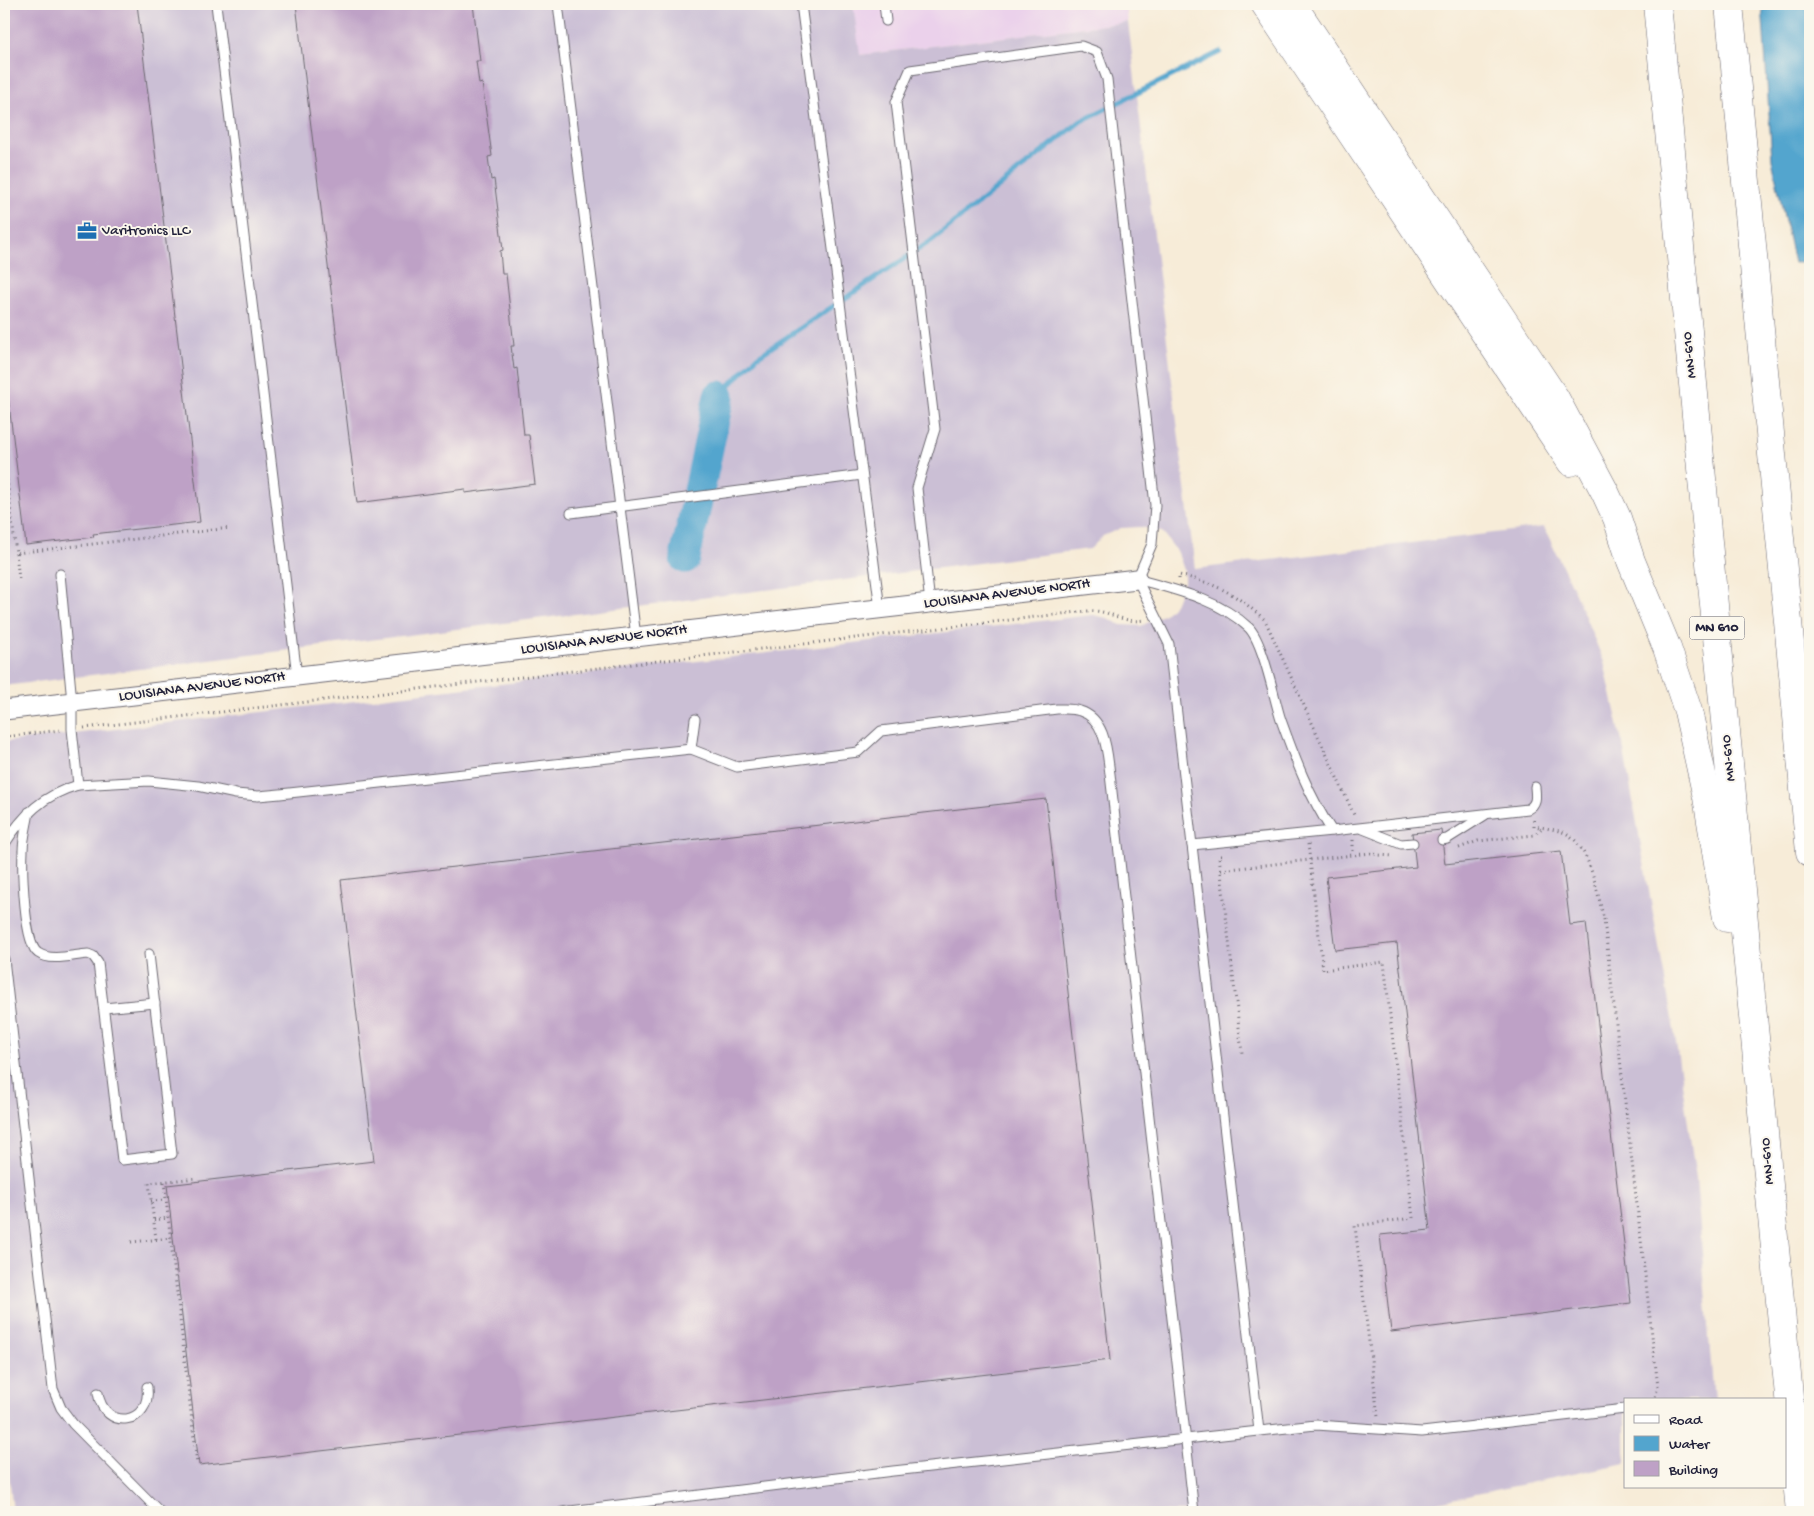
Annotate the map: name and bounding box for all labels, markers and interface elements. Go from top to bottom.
office icon: Varitronics LLC [76,220,98,242]
place label: Varitronics LLC [101,222,191,240]
street label: MN-610 [1679,330,1701,379]
street label: LOUISIANA AVENUE NORTH [923,575,1092,613]
road number: MN 610 [1690,616,1744,640]
street label: LOUISIANA AVENUE NORTH [520,621,689,659]
street label: LOUISIANA AVENUE NORTH [118,668,287,706]
street label: MN-610 [1718,733,1740,782]
street label: MN-610 [1757,1136,1779,1185]
legend [1624,1398,1786,1488]
text: Road [1669,1412,1703,1430]
text: Water [1669,1436,1711,1454]
text: Building [1668,1462,1718,1480]

